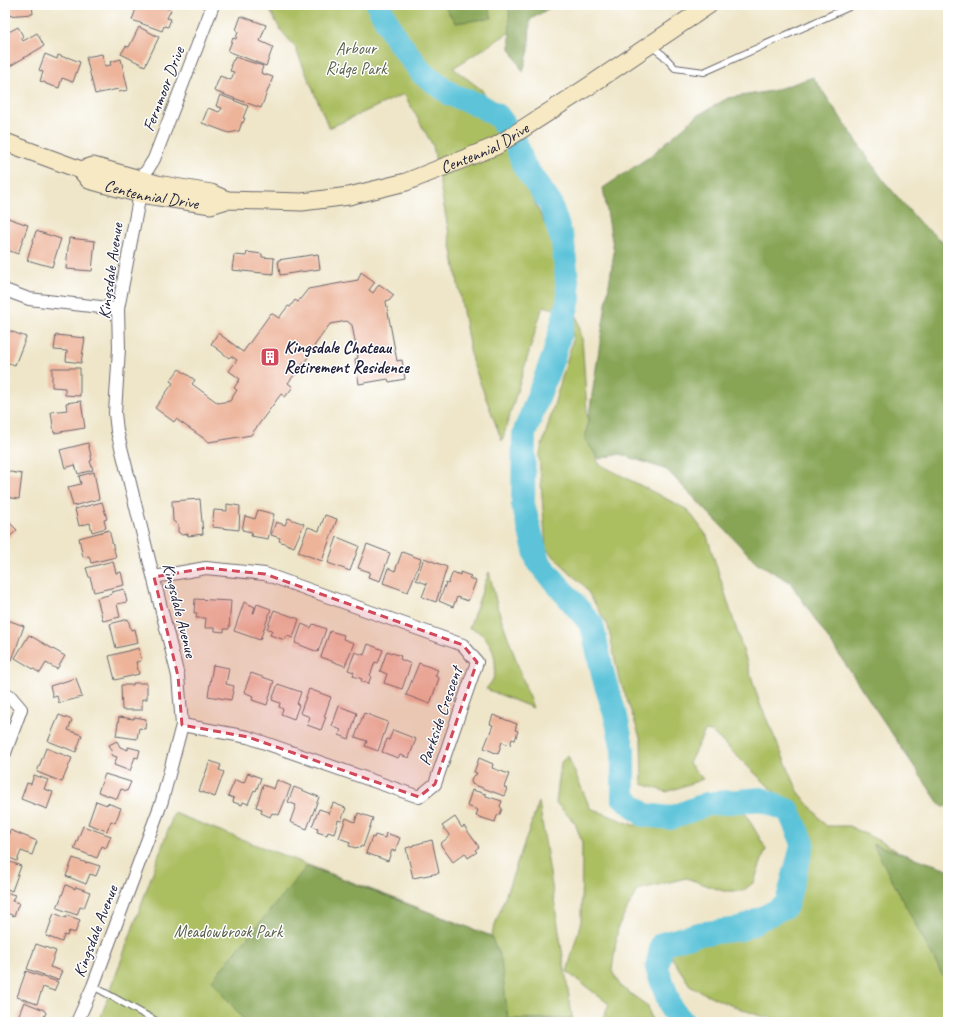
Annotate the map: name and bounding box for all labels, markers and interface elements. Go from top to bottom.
park label: Arbour Ridge Park [325,38,388,79]
street label: Fernmoor Drive [138,43,190,134]
street label: Centennial Drive [437,117,534,178]
street label: Centennial Drive [102,175,201,214]
street label: Kingsdale Avenue [93,220,128,320]
place label: Kingsdale Chateau Retirement Residence [284,337,410,378]
building icon: Kingsdale Chateau Retirement Residence [259,346,281,368]
street label: Kingsdale Avenue [158,561,202,661]
street label: Parkside Crescent [414,662,468,768]
street label: Kingsdale Avenue [68,881,123,980]
park label: Meadowbrook Park [174,921,284,942]

